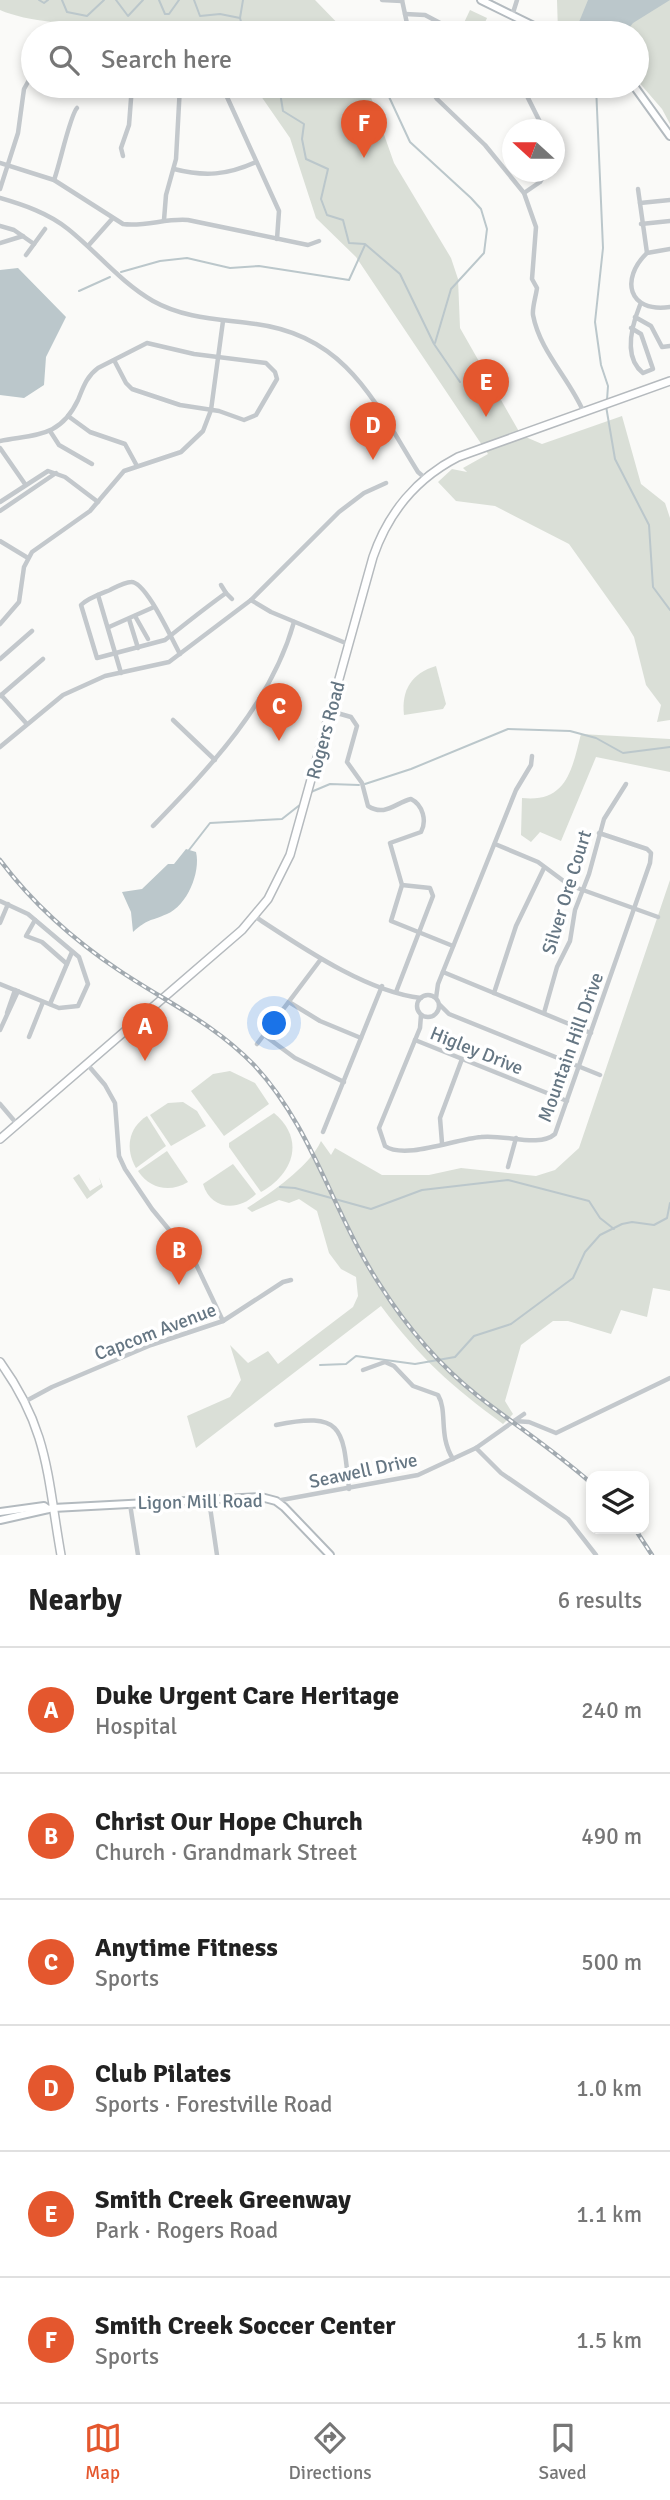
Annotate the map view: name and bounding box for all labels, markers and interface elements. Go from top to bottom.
search box [21,21,649,98]
icon: search [45,41,83,79]
text: Search here [101,44,232,76]
pin: F [341,100,387,158]
north arrow [502,119,565,182]
pin: E [463,359,509,417]
pin: D [350,402,396,460]
street label: Rogers Road [301,679,351,782]
pin: C [256,683,302,741]
street label: Silver Ore Court [537,827,597,957]
street label: Mountain Hill Drive [533,969,609,1125]
pin: A [122,1003,168,1061]
your location [257,1006,291,1040]
street label: Higley Drive [427,1021,527,1080]
pin: B [156,1227,202,1285]
street label: Capcom Avenue [91,1298,220,1366]
street label: Seawell Drive [307,1448,420,1494]
map controls [586,1471,649,1534]
button: layers [586,1471,649,1534]
street label: Ligon Mill Road [137,1489,263,1515]
text: Nearby [28,1582,122,1619]
text: 6 results [558,1586,642,1615]
text: Duke Urgent Care Heritage [95,1680,399,1712]
text: A [44,1696,58,1725]
text: 240 m [581,1696,642,1725]
text: Hospital [95,1712,177,1741]
text: Christ Our Hope Church [95,1806,363,1838]
text: B [44,1822,58,1851]
text: 490 m [581,1822,642,1851]
text: Church · Grandmark Street [95,1838,357,1867]
text: Anytime Fitness [95,1932,278,1964]
text: C [44,1948,58,1977]
text: 500 m [581,1948,642,1977]
text: Sports [95,1964,159,1993]
text: Club Pilates [95,2058,231,2090]
text: D [43,2074,59,2103]
text: 1.0 km [576,2074,642,2103]
text: Sports · Forestville Road [95,2090,333,2119]
text: Smith Creek Greenway [95,2184,351,2216]
text: E [44,2200,58,2229]
text: 1.1 km [576,2200,642,2229]
text: Park · Rogers Road [95,2216,278,2245]
text: Smith Creek Soccer Center [95,2310,396,2342]
text: F [45,2326,57,2355]
text: 1.5 km [576,2326,642,2355]
text: Sports [95,2342,159,2371]
tab: Map [84,2419,122,2485]
tab: Directions [289,2419,372,2485]
tab: Saved [539,2419,586,2485]

